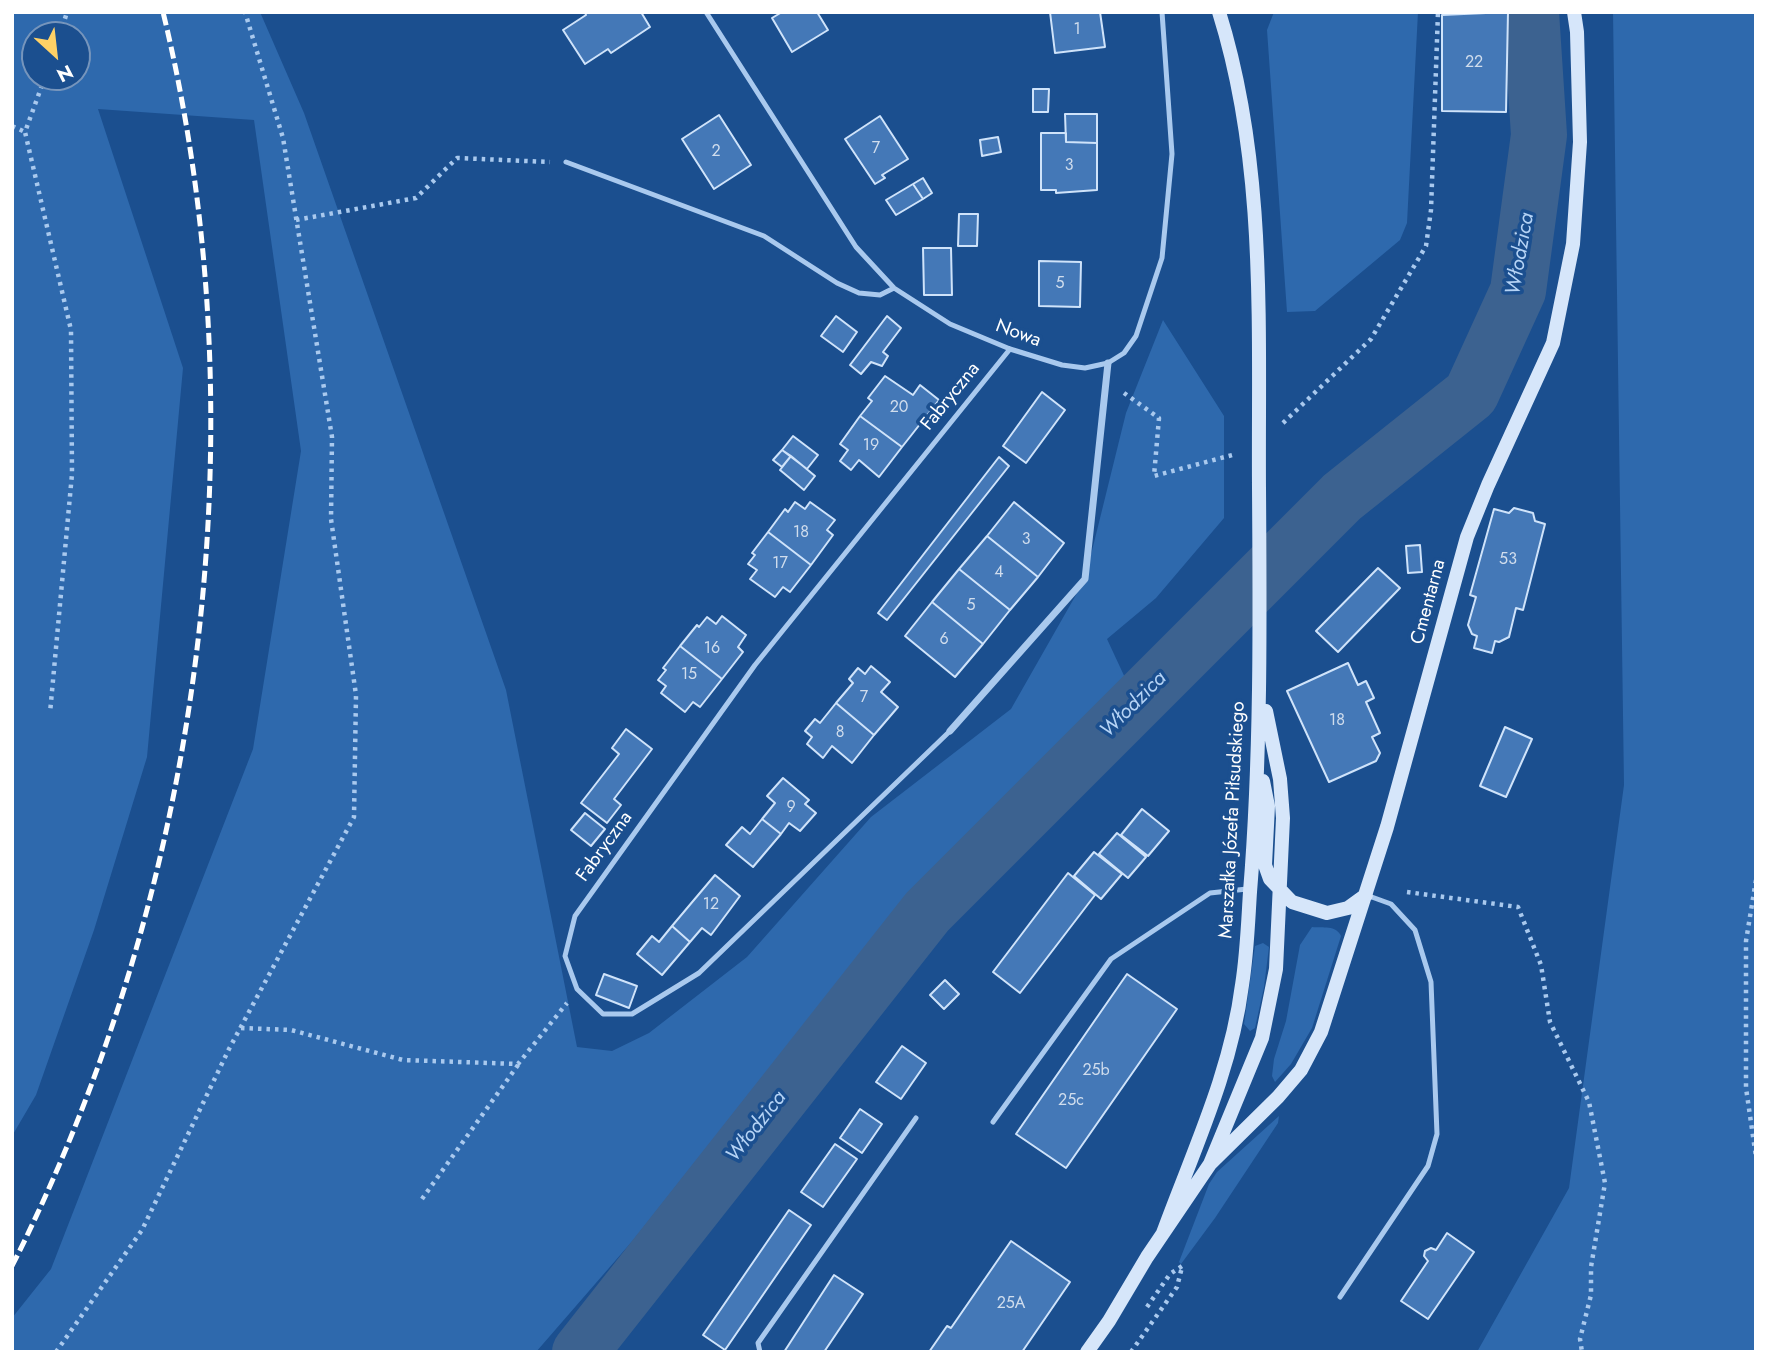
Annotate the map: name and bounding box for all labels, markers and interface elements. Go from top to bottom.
house number: 1 [1073,20,1081,40]
north arrow [21,21,91,91]
house number: 22 [1465,53,1483,73]
text: N [52,58,78,89]
house number: 7 [872,139,880,159]
house number: 2 [711,142,721,162]
house number: 3 [1065,156,1073,176]
water label: Włodzica [1501,211,1541,297]
house number: 5 [1055,274,1065,294]
street label: Nowa [992,315,1044,353]
street label: Fabryczna [917,358,985,436]
house number: 20 [890,398,908,418]
house number: 19 [863,436,879,456]
house number: 18 [793,523,809,543]
house number: 3 [1022,530,1030,550]
house number: 53 [1499,550,1517,570]
house number: 17 [772,554,788,574]
street label: Cmentarna [1407,557,1451,647]
house number: 4 [994,563,1004,583]
house number: 5 [966,596,976,616]
house number: 6 [939,630,949,650]
house number: 16 [704,639,720,659]
house number: 15 [681,665,697,685]
water label: Włodzica [1096,667,1172,743]
house number: 7 [860,688,868,708]
street label: Marszałka Józefa Piłsudskiego [1215,701,1251,939]
house number: 18 [1329,711,1345,731]
house number: 8 [836,723,844,743]
house number: 9 [786,798,796,818]
street label: Fabryczna [572,808,638,886]
house number: 12 [703,895,719,915]
house number: 25b [1082,1061,1110,1081]
water label: Włodzica [721,1086,793,1168]
house number: 25c [1058,1091,1084,1111]
house number: 25A [997,1294,1025,1314]

